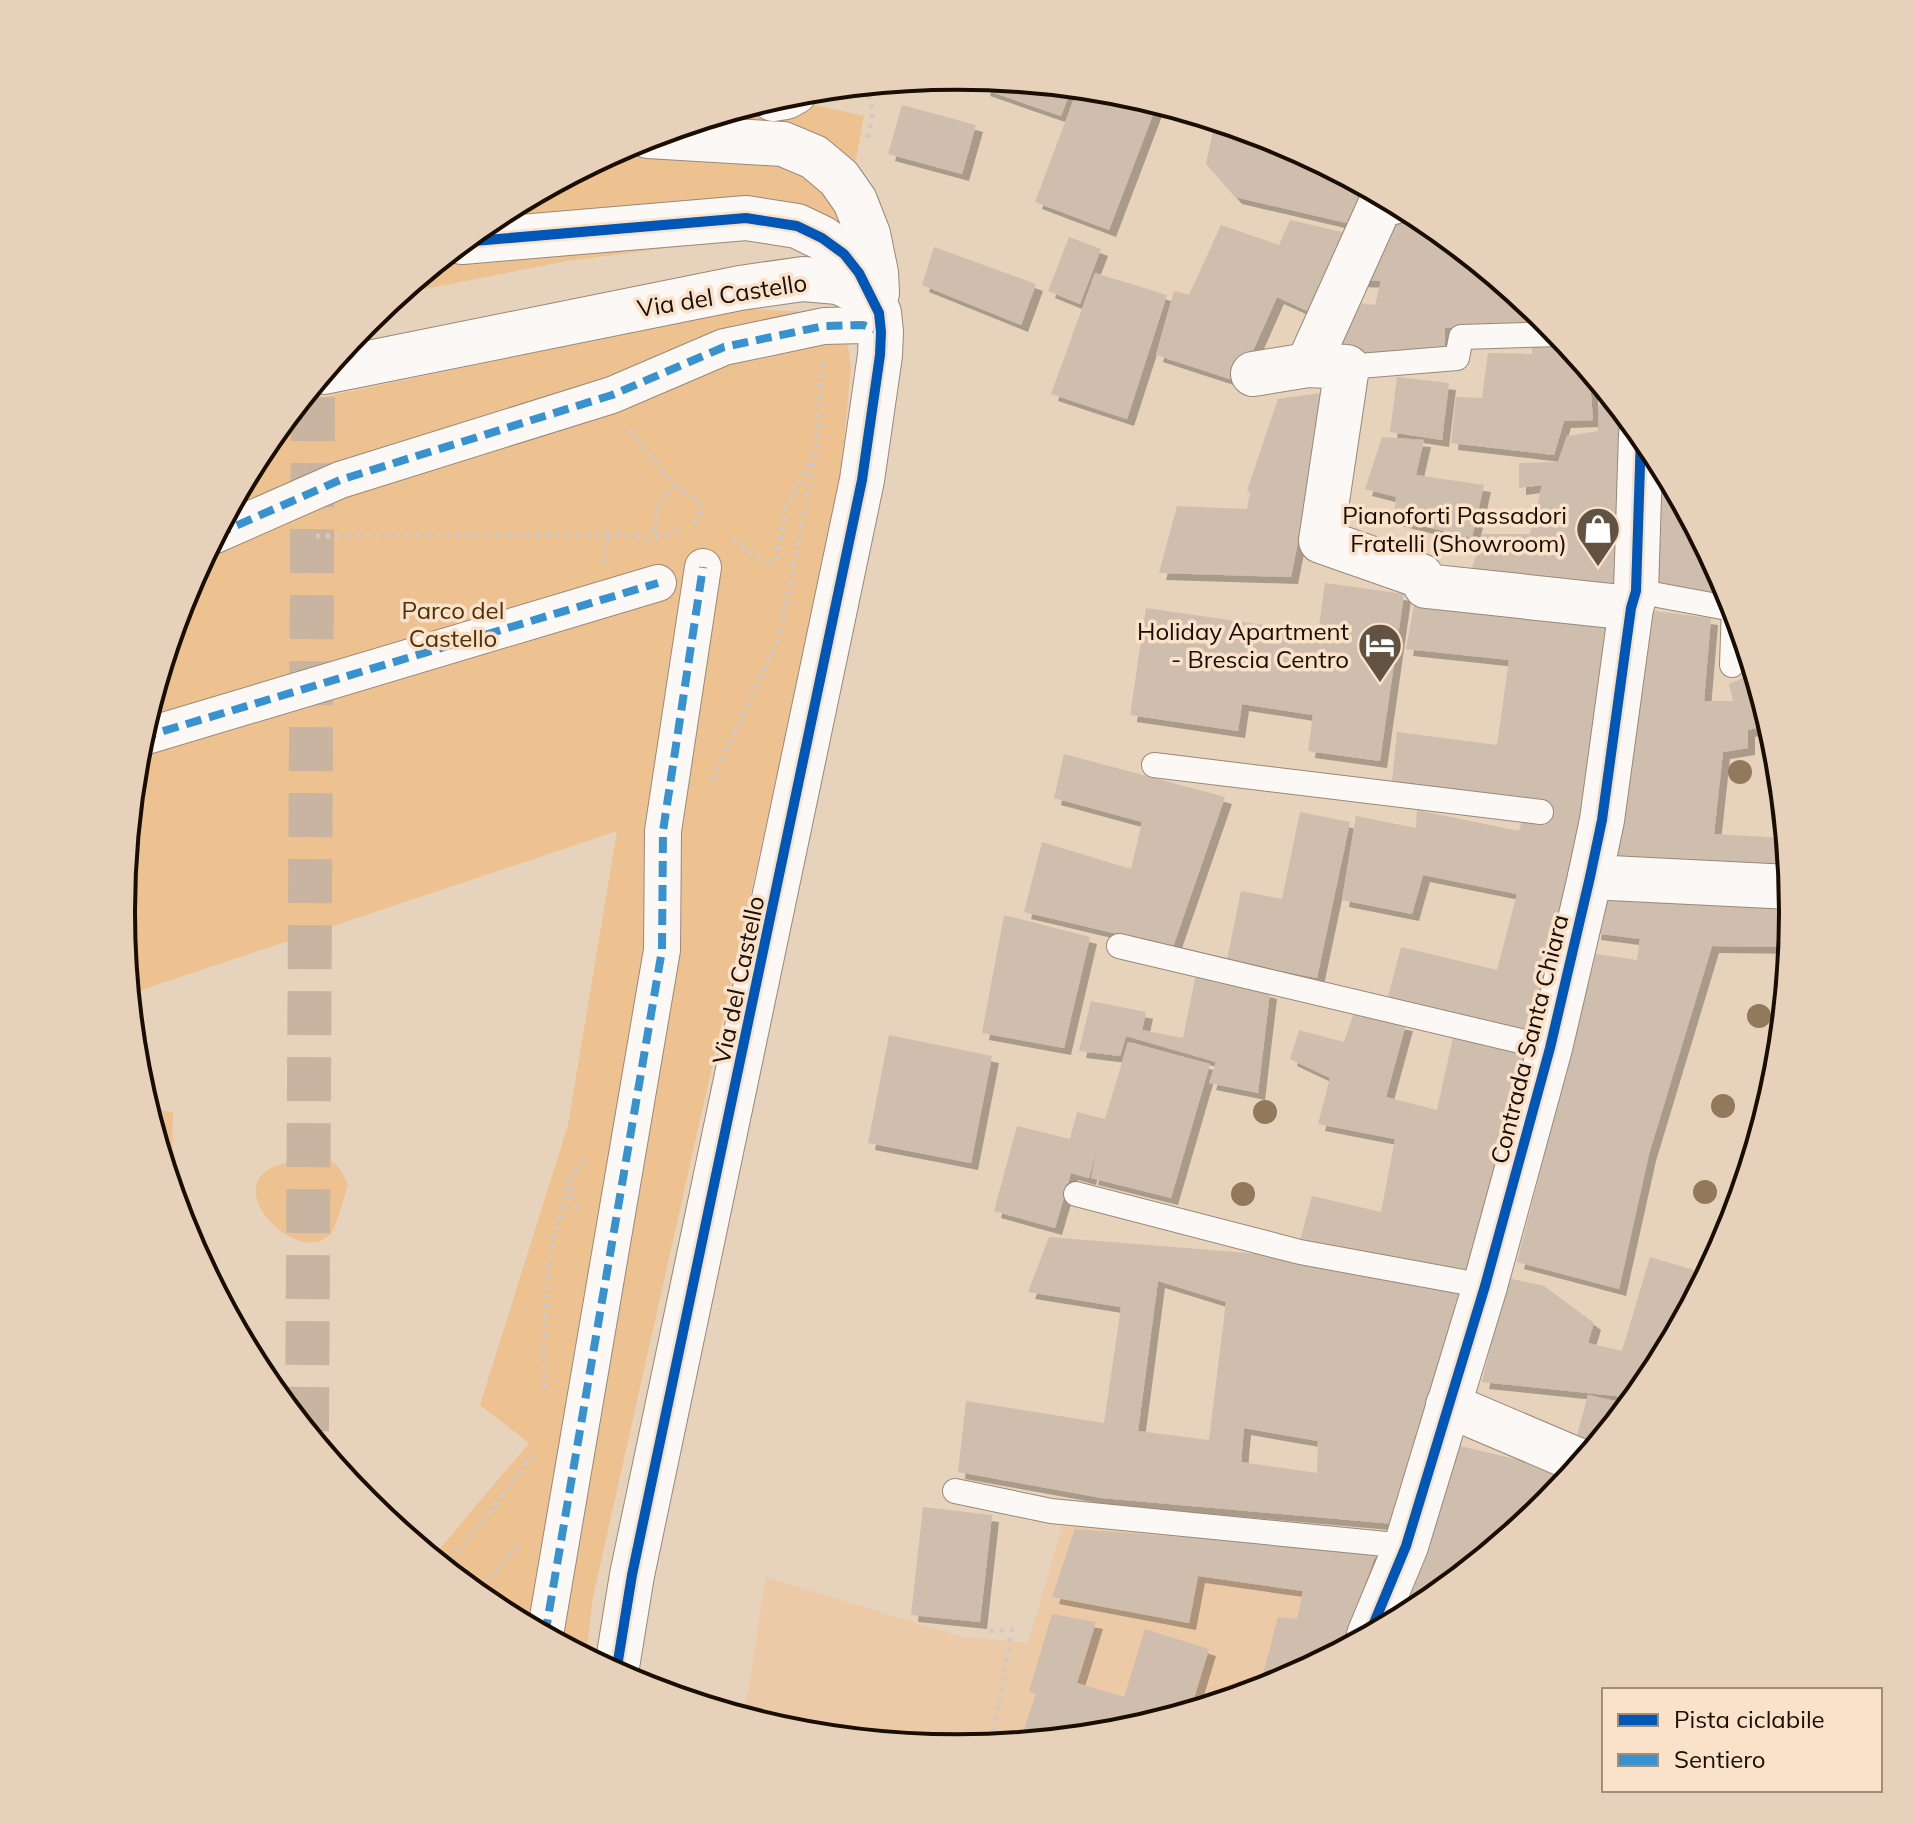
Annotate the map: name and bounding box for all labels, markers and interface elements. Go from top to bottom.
street label: Via del Castello [635,267,809,323]
place label: Pianoforti Passadori Fratelli (Showroom) [1342,500,1567,558]
shop icon: Pianoforti Passadori Fratelli (Showroom) [1574,505,1622,568]
park label: Parco del Castello [402,595,504,653]
place label: Holiday Apartment - Brescia Centro [1137,616,1349,674]
hotel icon: Holiday Apartment - Brescia Centro [1356,621,1404,684]
street label: Via del Castello [706,893,770,1067]
street label: Contrada Santa Chiara [1483,911,1575,1167]
legend [1602,1688,1882,1792]
text: Pista ciclabile [1674,1704,1825,1734]
text: Sentiero [1674,1744,1766,1774]

